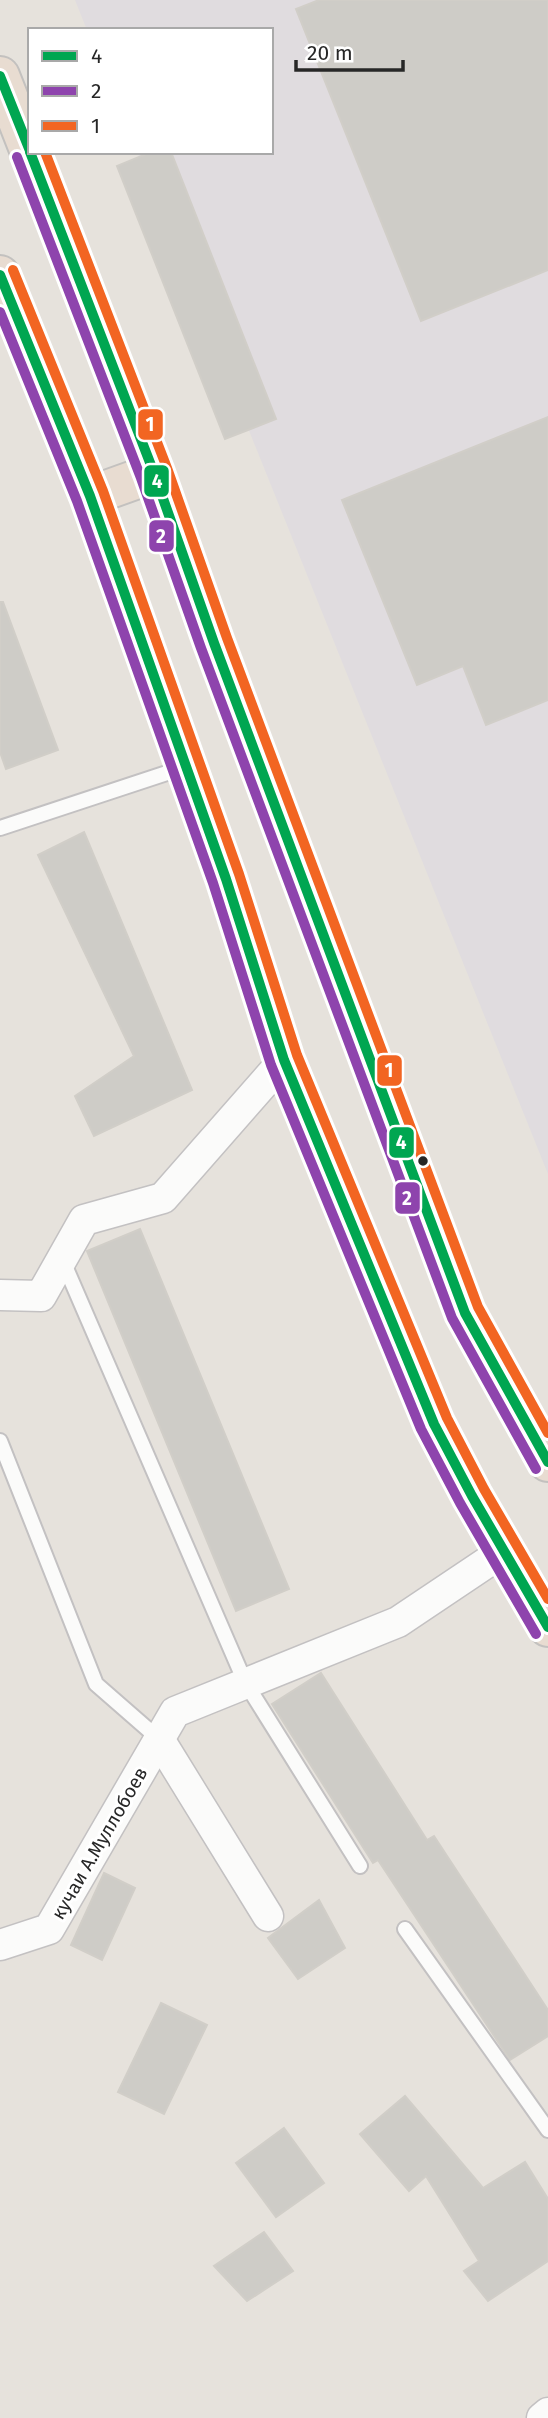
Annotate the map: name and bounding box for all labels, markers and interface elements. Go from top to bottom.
legend [28,28,273,154]
scale bar [296,28,403,72]
text: 20 m [307,40,353,66]
text: 4 [91,43,102,69]
text: 2 [91,78,101,104]
text: 1 [91,113,100,139]
line badge: 1 [137,408,164,441]
text: 1 [146,413,154,436]
line badge: 4 [143,464,170,498]
text: 4 [152,470,163,493]
line badge: 2 [148,519,175,553]
text: 2 [156,525,166,548]
line badge: 1 [376,1054,403,1087]
text: 1 [385,1059,393,1082]
line badge: 4 [388,1126,415,1159]
text: 4 [396,1131,407,1154]
unlabelled marker [416,1154,430,1168]
line badge: 2 [394,1181,421,1215]
text: 2 [402,1187,412,1210]
street label: кучаи А.Муллобоев [46,1763,152,1924]

